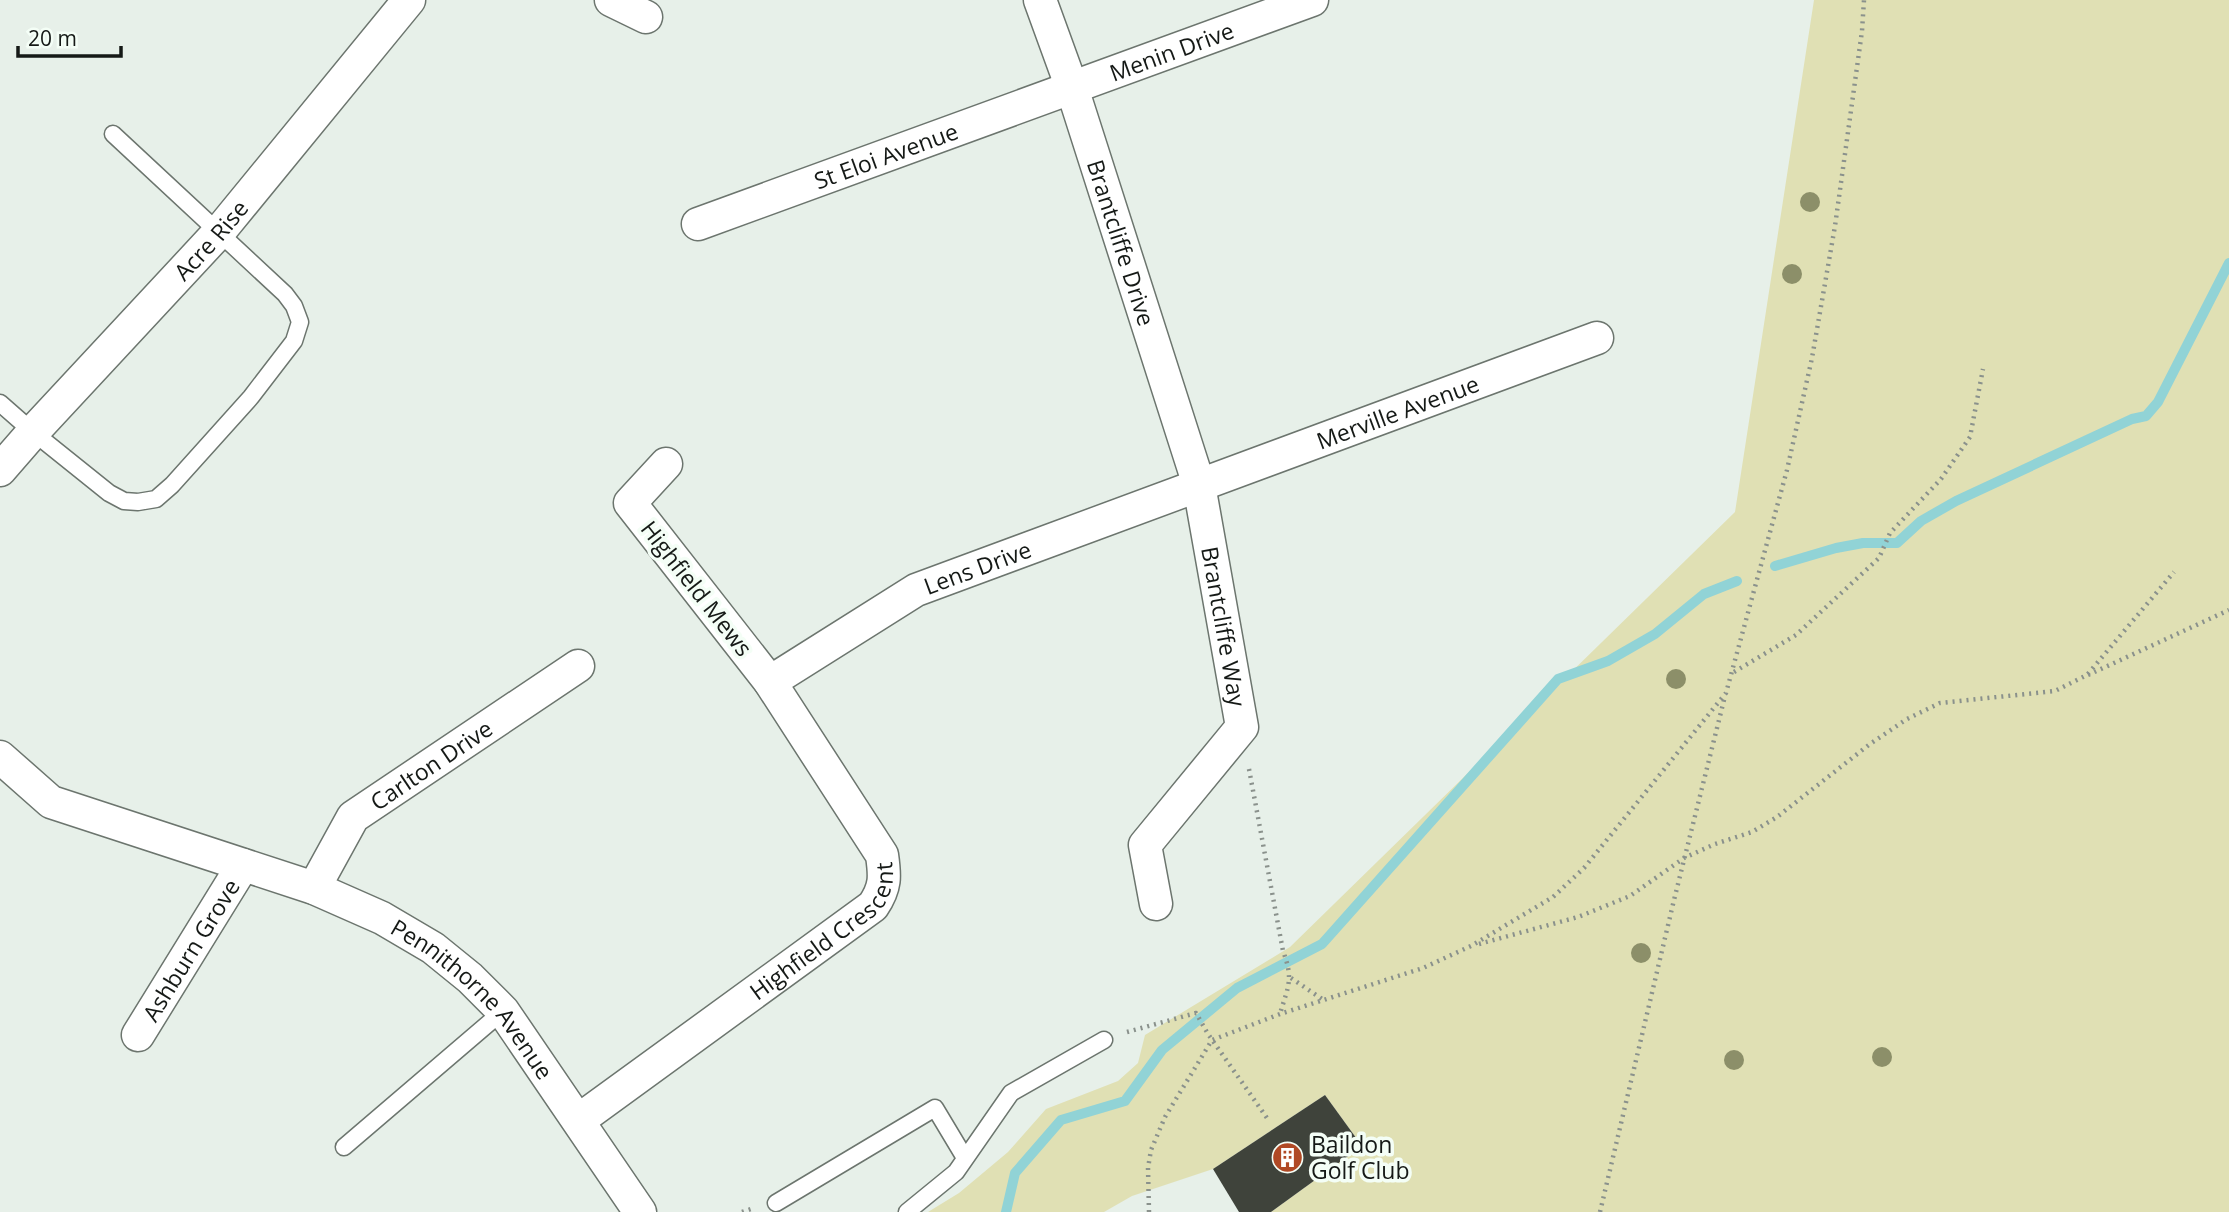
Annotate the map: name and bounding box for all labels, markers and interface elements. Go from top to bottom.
scale bar [18,14,121,58]
street label: Menin Drive [1105,14,1238,89]
text: 20 m [28,24,77,52]
street label: St Eloi Avenue [809,115,962,196]
street label: Brantcliffe Drive [1080,155,1163,330]
street label: Acre Rise [166,193,255,287]
street label: Merville Avenue [1312,367,1483,456]
street label: Highfield Mews [634,514,760,662]
street label: Lens Drive [919,533,1036,602]
street label: Brantcliffe Way [1194,544,1254,709]
street label: Carlton Drive [364,712,498,817]
street label: Highfield Crescent [743,861,900,1007]
street label: Ashburn Grove [134,873,247,1027]
street label: Pennithorne Avenue [385,911,561,1085]
place label: Baildon Golf Club [1311,1128,1410,1186]
building icon: Baildon Golf Club [1271,1140,1305,1174]

